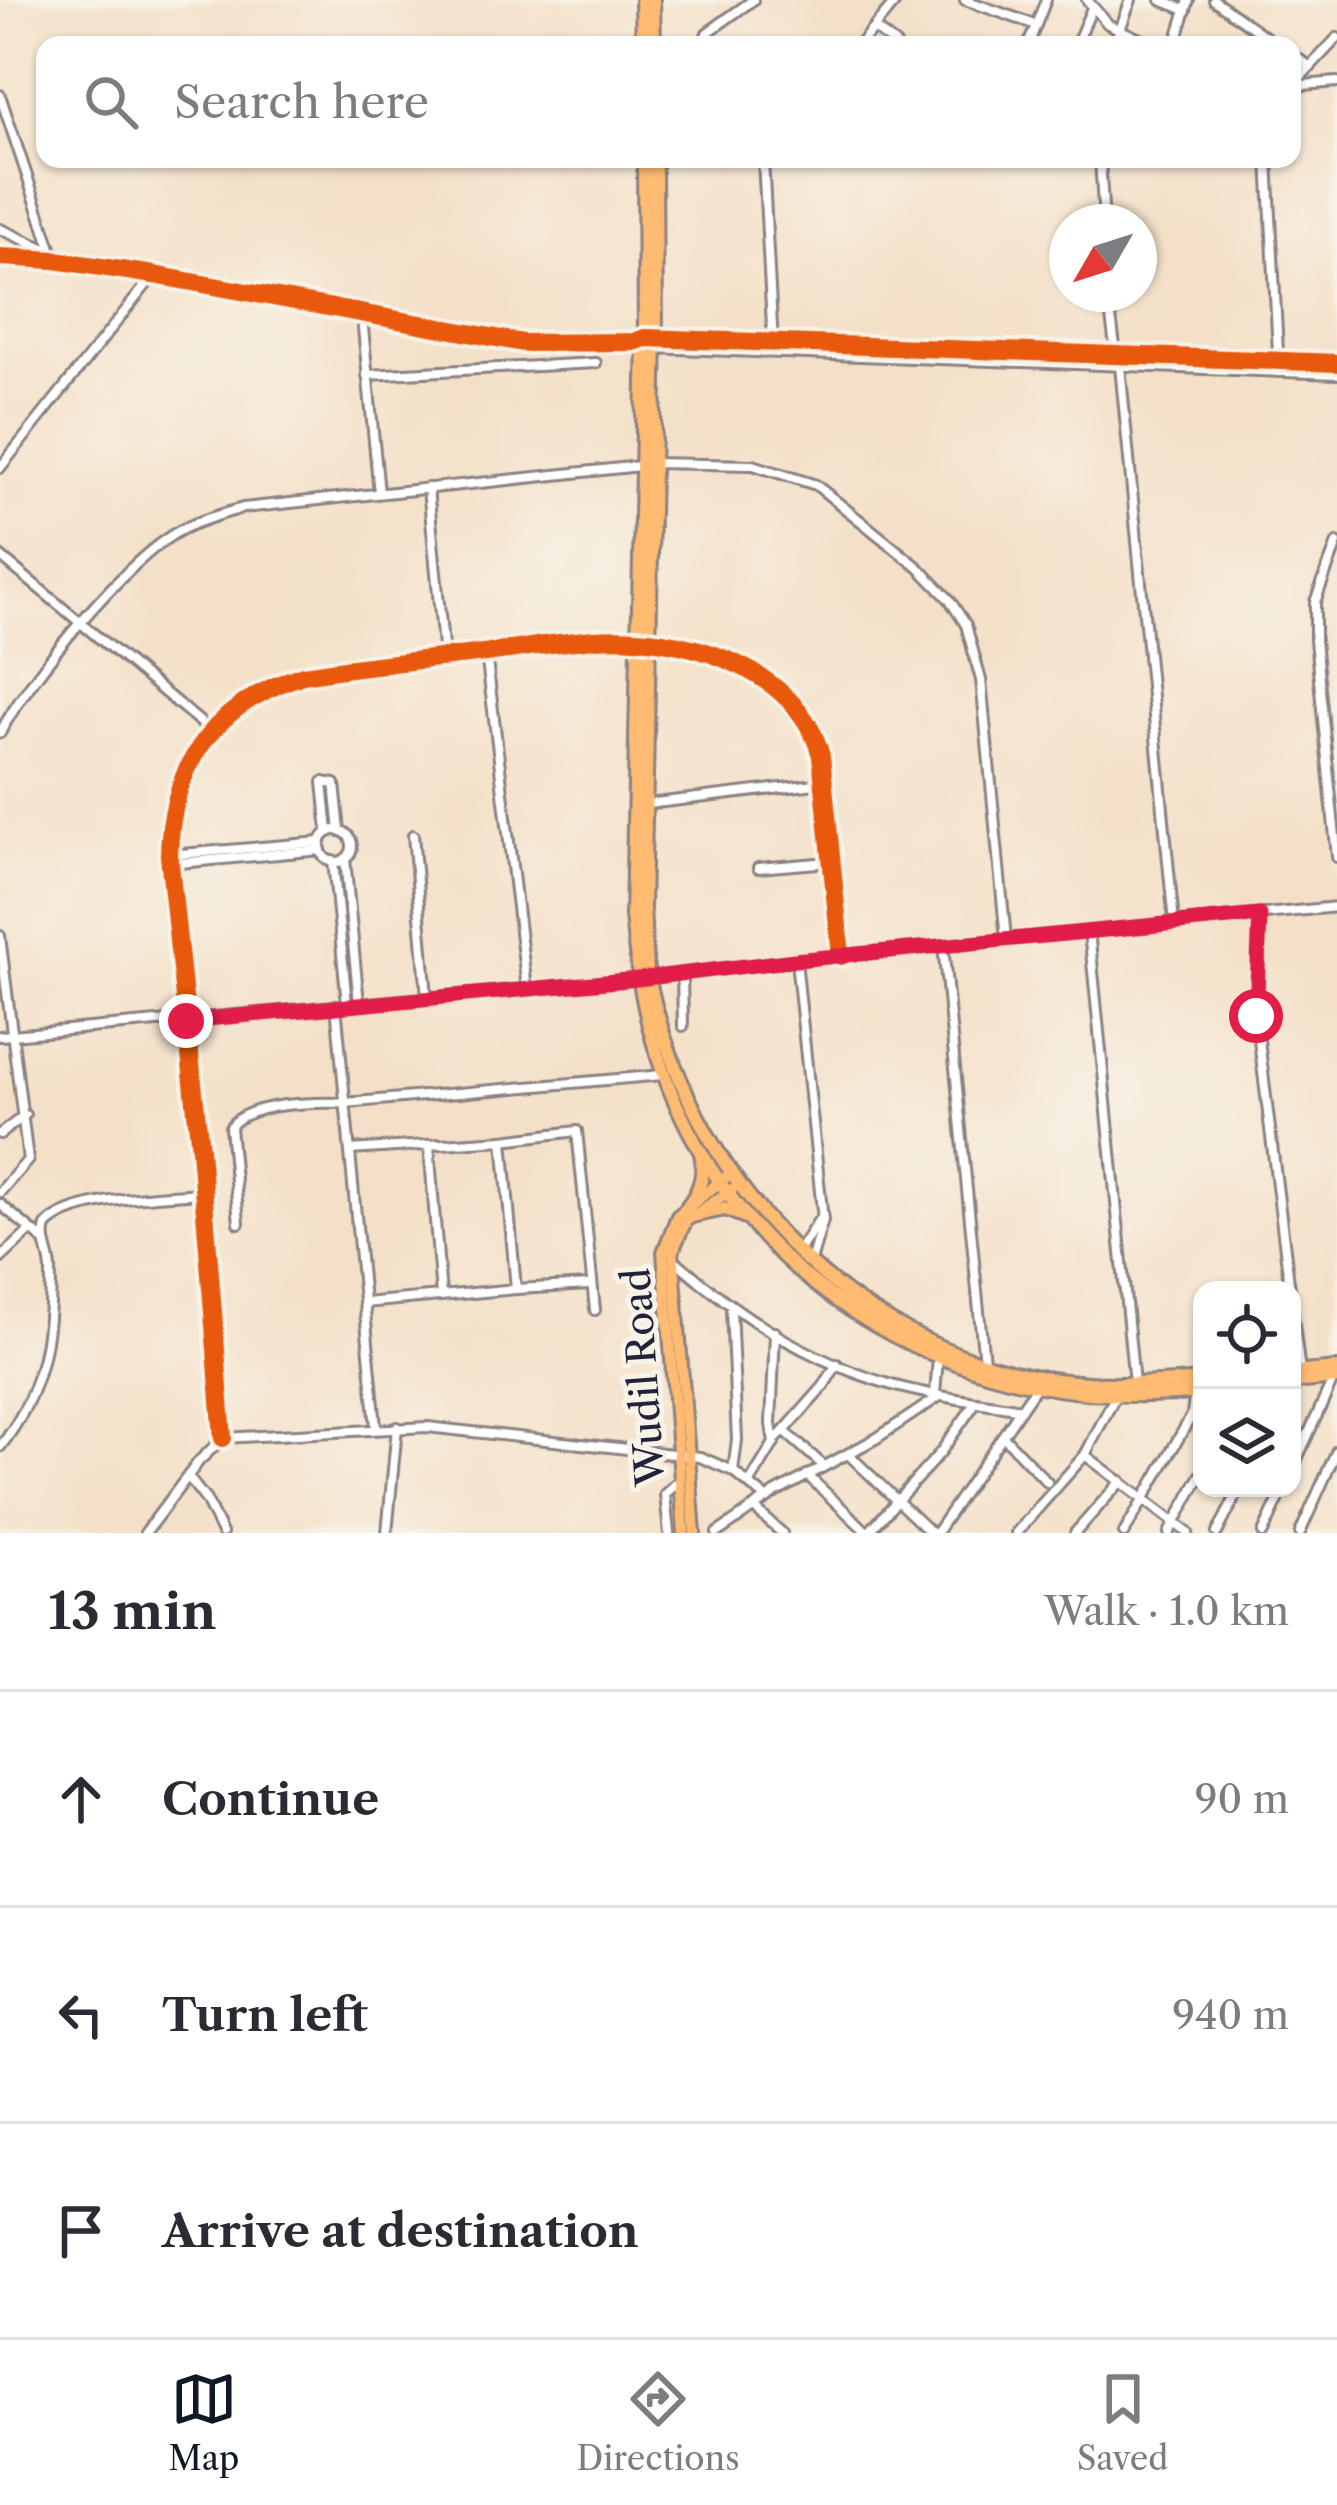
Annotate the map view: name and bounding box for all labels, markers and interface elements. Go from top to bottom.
search box [36,36,1301,168]
icon: search [78,69,144,135]
text: Search here [174,74,429,130]
north arrow [1049,204,1157,312]
route start [1229,989,1283,1043]
route end [159,994,213,1048]
street label: Wudil Road [611,1266,675,1489]
map controls [1193,1281,1301,1497]
button: locate [1193,1281,1301,1389]
button: layers [1193,1389,1301,1497]
text: 13 min [48,1580,217,1642]
text: Walk · 1.0 km [1044,1587,1289,1635]
icon: ahead [48,1766,114,1832]
text: Continue [162,1771,379,1827]
text: 90 m [1195,1775,1289,1823]
icon: left [48,1982,114,2048]
text: Turn left [162,1987,368,2043]
text: 940 m [1172,1991,1289,2039]
icon: arrive [48,2198,114,2264]
text: Arrive at destination [162,2203,639,2259]
tab: Map [169,2366,239,2479]
tab: Directions [577,2366,740,2479]
tab: Saved [1077,2366,1168,2479]

